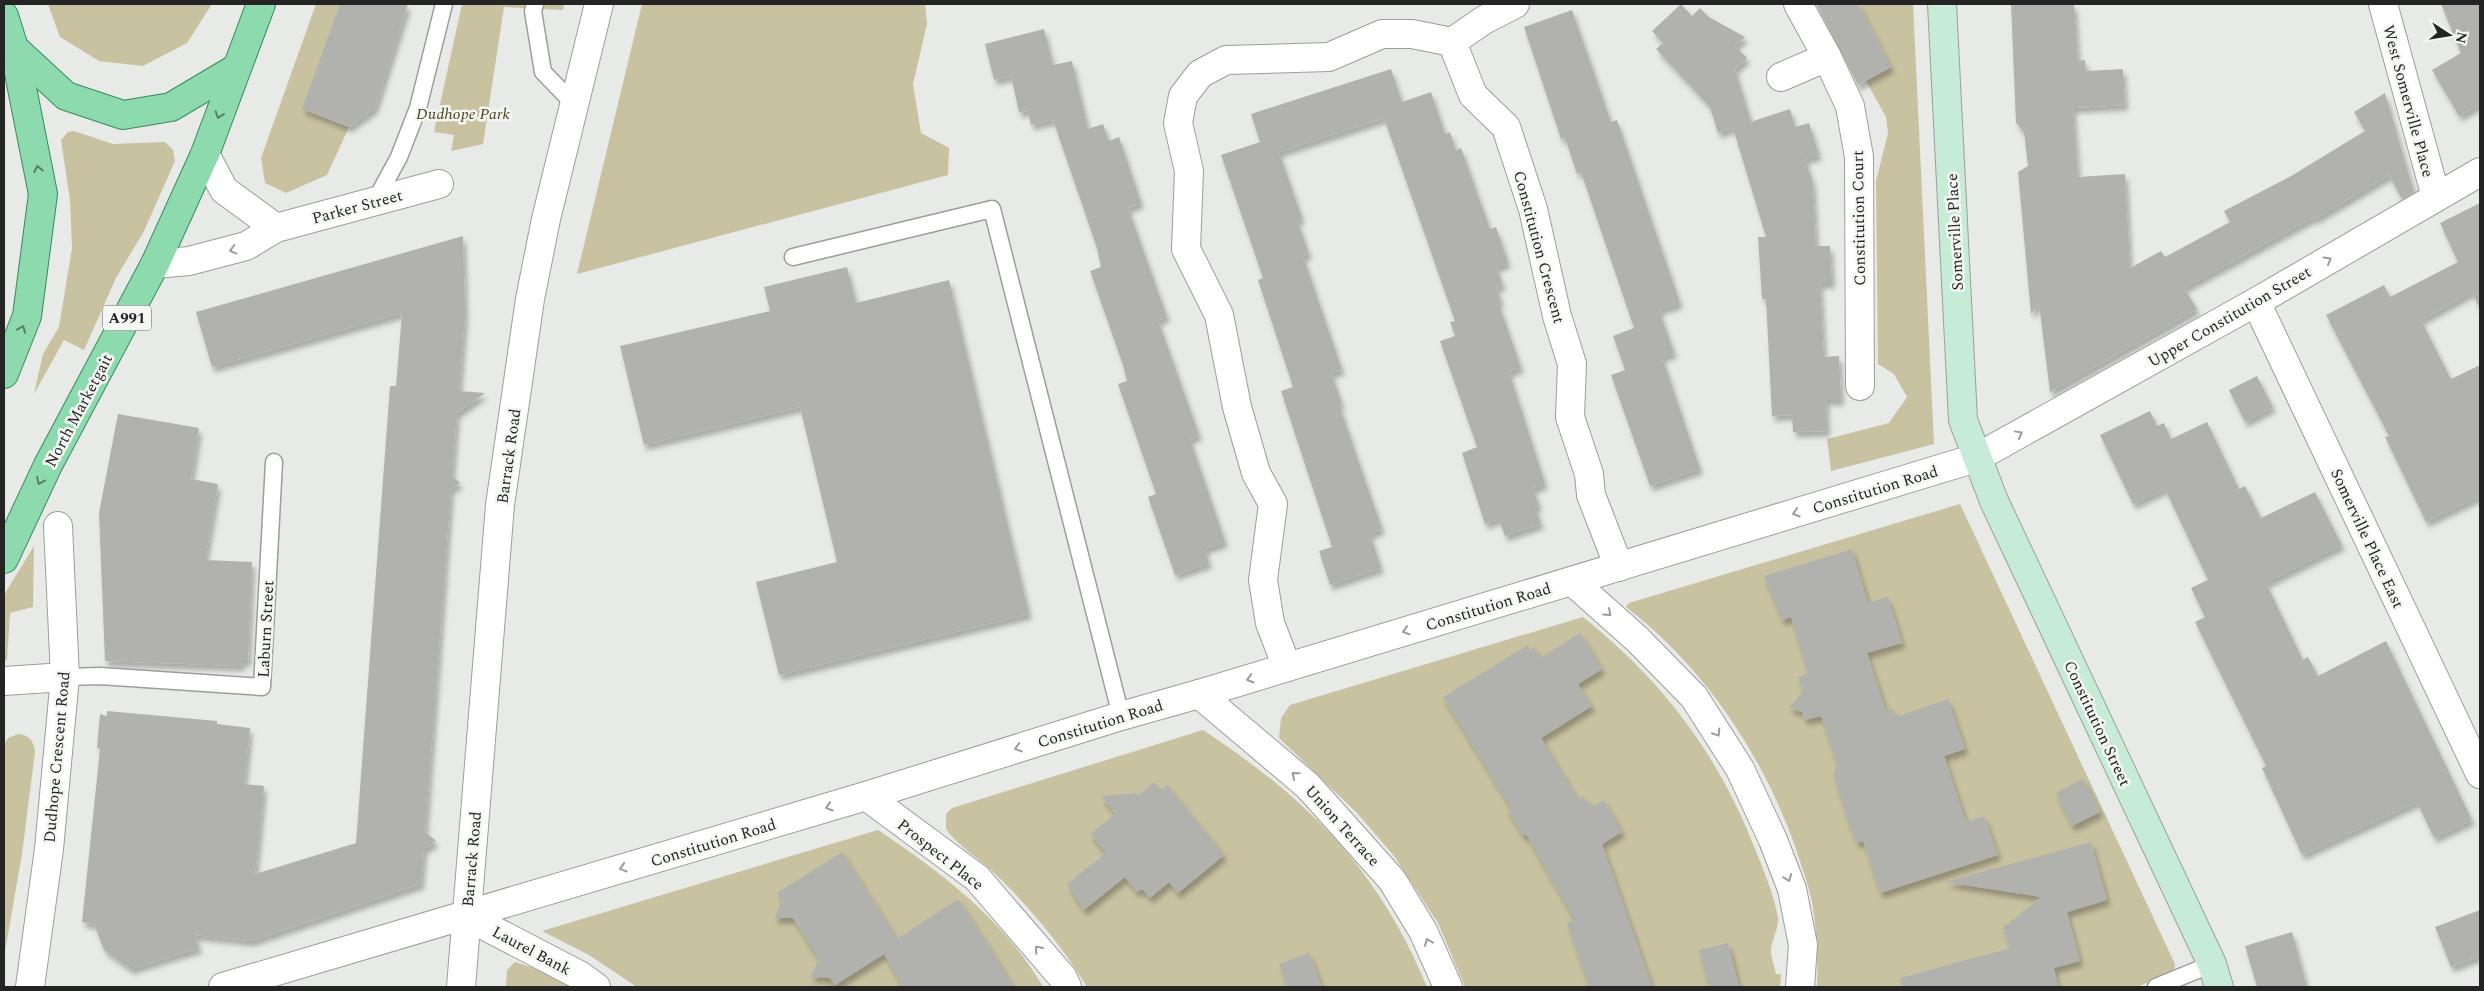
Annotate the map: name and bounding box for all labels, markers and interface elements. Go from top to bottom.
north arrow [2424,10,2474,60]
street label: West Somerville Place [2376,22,2440,180]
text: N [2450,30,2473,45]
park label: Dudhope Park [416,102,510,126]
one-way arrow [215,111,225,119]
street label: Constitution Court [1846,150,1872,286]
one-way arrow [33,165,44,173]
street label: Constitution Crescent [1507,168,1571,327]
street label: Somerville Place [1940,173,1970,291]
street label: Parker Street [309,183,405,231]
one-way arrow [229,244,237,254]
one-way arrow [2323,256,2332,266]
street label: Upper Constitution Street [2143,260,2316,374]
road number: A991 [103,306,151,330]
one-way arrow [16,325,26,334]
street label: North Marketgait [39,349,119,471]
street label: Barrack Road [490,407,528,505]
one-way arrow [2014,431,2023,441]
street label: Constitution Road [1809,459,1941,520]
street label: Somerville Place East [2324,464,2410,613]
one-way arrow [36,476,46,485]
one-way arrow [1792,508,1800,518]
street label: Constitution Road [1422,576,1554,637]
street label: Laburn Street [251,579,281,678]
one-way arrow [1603,607,1612,616]
one-way arrow [1402,626,1410,636]
street label: Constitution Street [2057,657,2137,791]
street label: Dudhope Crescent Road [38,670,76,844]
one-way arrow [1247,673,1255,683]
street label: Constitution Road [1034,693,1166,754]
one-way arrow [1711,727,1720,736]
one-way arrow [1014,742,1023,752]
one-way arrow [1292,772,1301,781]
street label: Union Terrace [1299,780,1386,872]
one-way arrow [826,801,834,811]
street label: Barrack Road [456,810,488,908]
street label: Constitution Road [647,812,779,873]
street label: Prospect Place [892,813,989,896]
one-way arrow [620,863,628,873]
one-way arrow [1782,874,1792,882]
street label: Laurel Bank [488,920,575,982]
one-way arrow [1424,938,1435,947]
one-way arrow [1035,946,1043,955]

